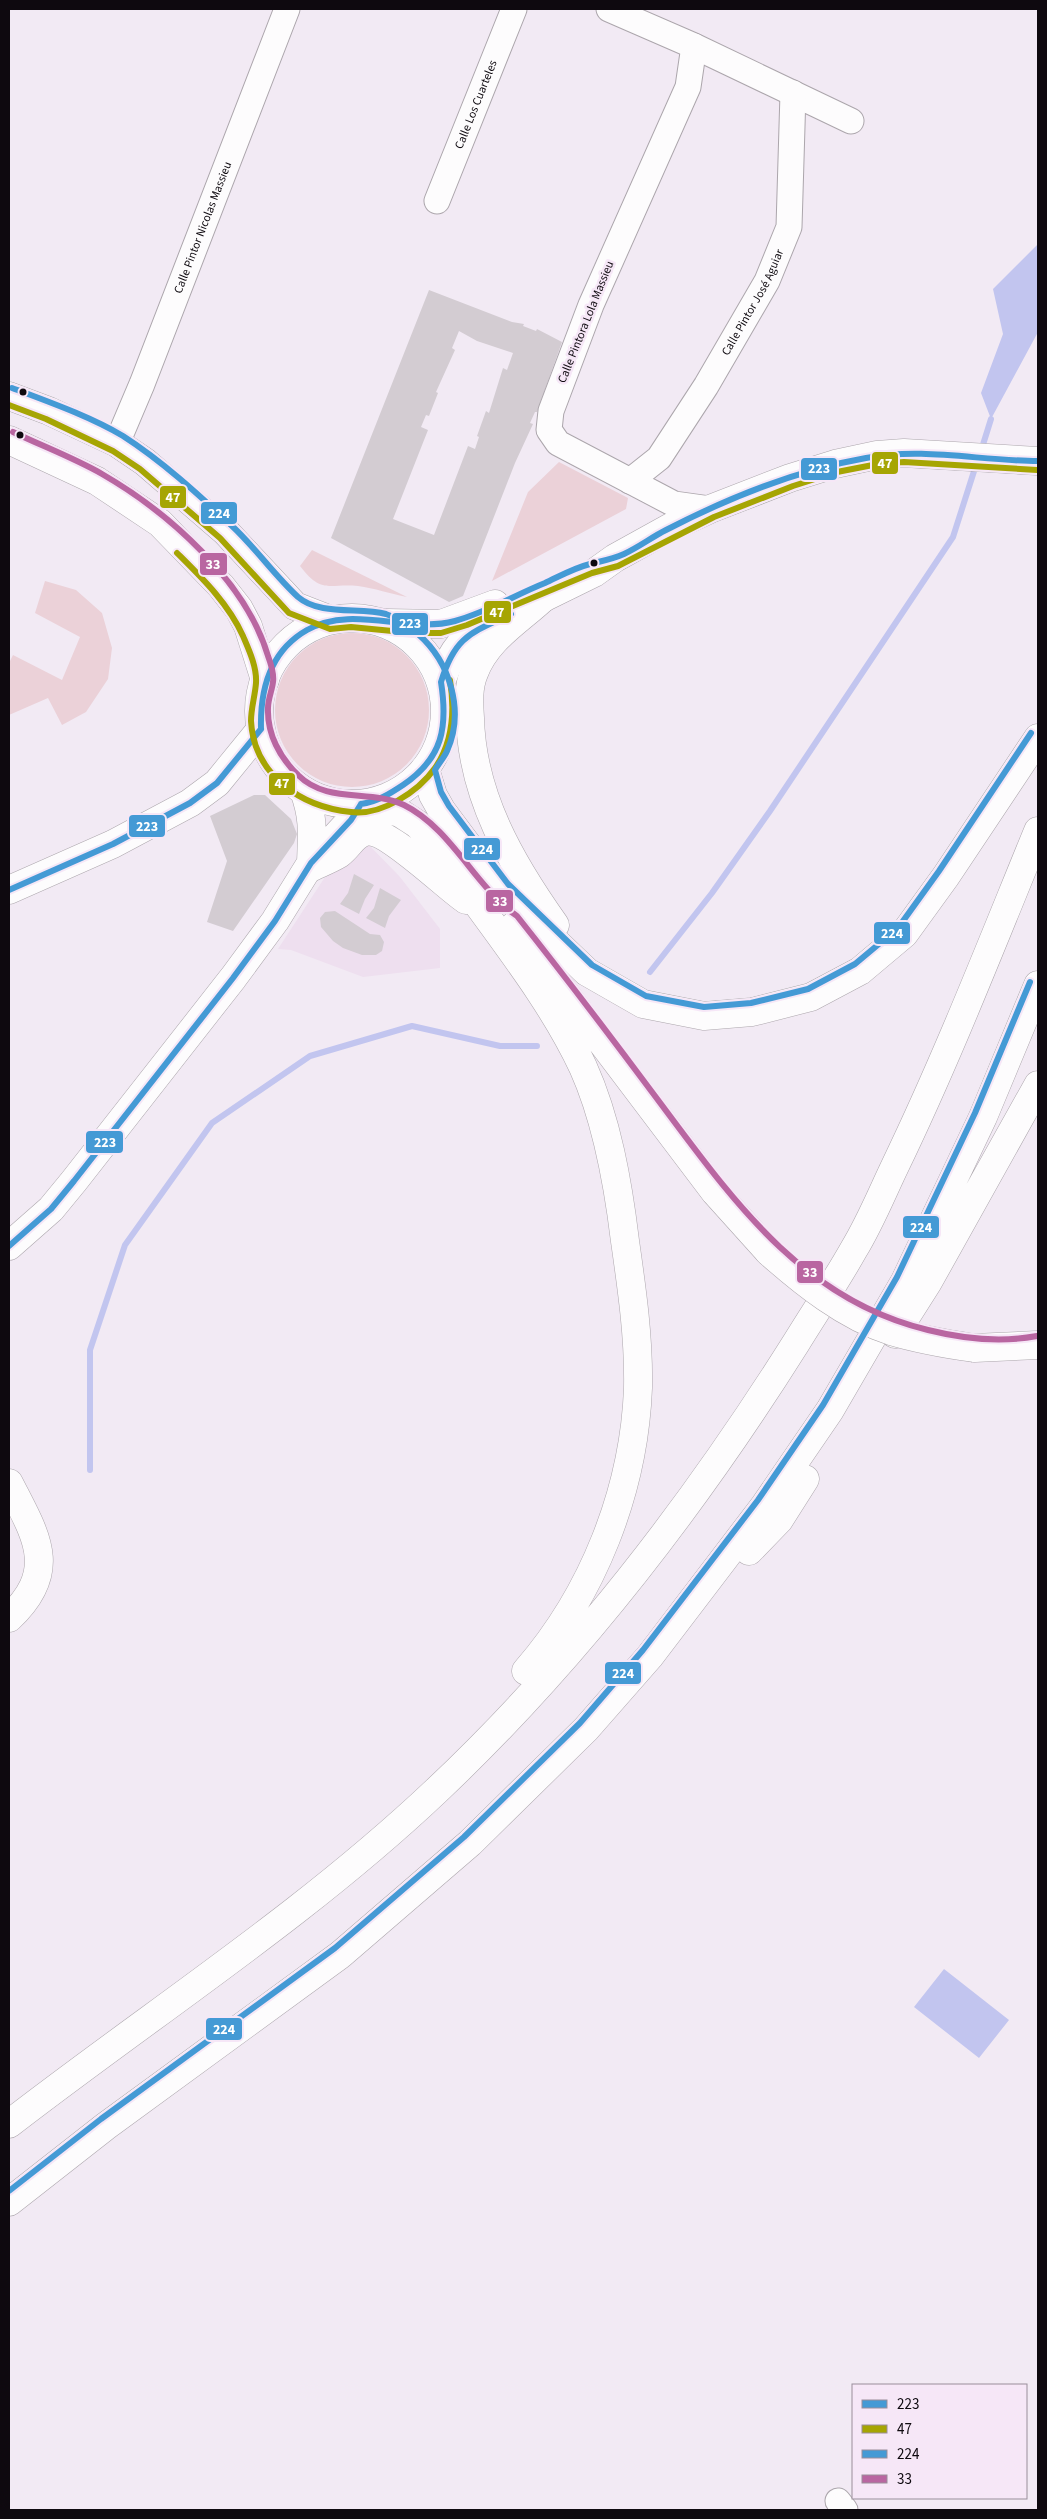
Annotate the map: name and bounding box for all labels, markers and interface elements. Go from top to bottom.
street label: Calle Los Cuarteles [450,57,501,151]
street label: Calle Pintor Nicolas Massieu [169,159,236,296]
street label: Calle Pintor José Aguiar [717,246,788,359]
street label: Calle Pintora Lola Massieu [554,258,618,386]
unlabelled marker [18,387,28,397]
unlabelled marker [15,430,25,440]
line badge: 47 [871,451,899,475]
text: 47 [878,454,892,474]
line badge: 223 [800,457,838,481]
text: 223 [808,459,830,479]
line badge: 47 [159,485,187,509]
text: 47 [166,488,180,508]
line badge: 224 [200,501,238,525]
text: 224 [208,504,231,524]
line badge: 33 [199,552,228,576]
text: 33 [206,555,220,575]
unlabelled marker [589,558,599,568]
line badge: 47 [483,600,512,624]
text: 47 [490,603,504,623]
line badge: 223 [391,612,429,636]
text: 223 [399,614,421,634]
line badge: 47 [268,772,296,796]
text: 47 [275,774,289,794]
line badge: 223 [128,814,166,838]
text: 223 [136,817,158,837]
line badge: 224 [463,837,501,861]
text: 224 [471,840,494,860]
line badge: 33 [485,889,514,913]
text: 33 [493,892,507,912]
line badge: 224 [873,921,911,945]
text: 224 [881,924,904,944]
line badge: 223 [85,1130,124,1154]
text: 223 [94,1133,116,1153]
line badge: 224 [902,1215,940,1239]
text: 224 [910,1218,933,1238]
line badge: 33 [796,1260,824,1284]
text: 33 [803,1263,817,1283]
line badge: 224 [604,1661,642,1685]
text: 224 [612,1664,635,1684]
line badge: 224 [205,2017,243,2041]
text: 224 [213,2020,236,2040]
legend [852,2384,1027,2499]
text: 223 [897,2394,919,2415]
text: 47 [897,2419,912,2440]
text: 224 [897,2444,920,2465]
text: 33 [897,2469,912,2490]

